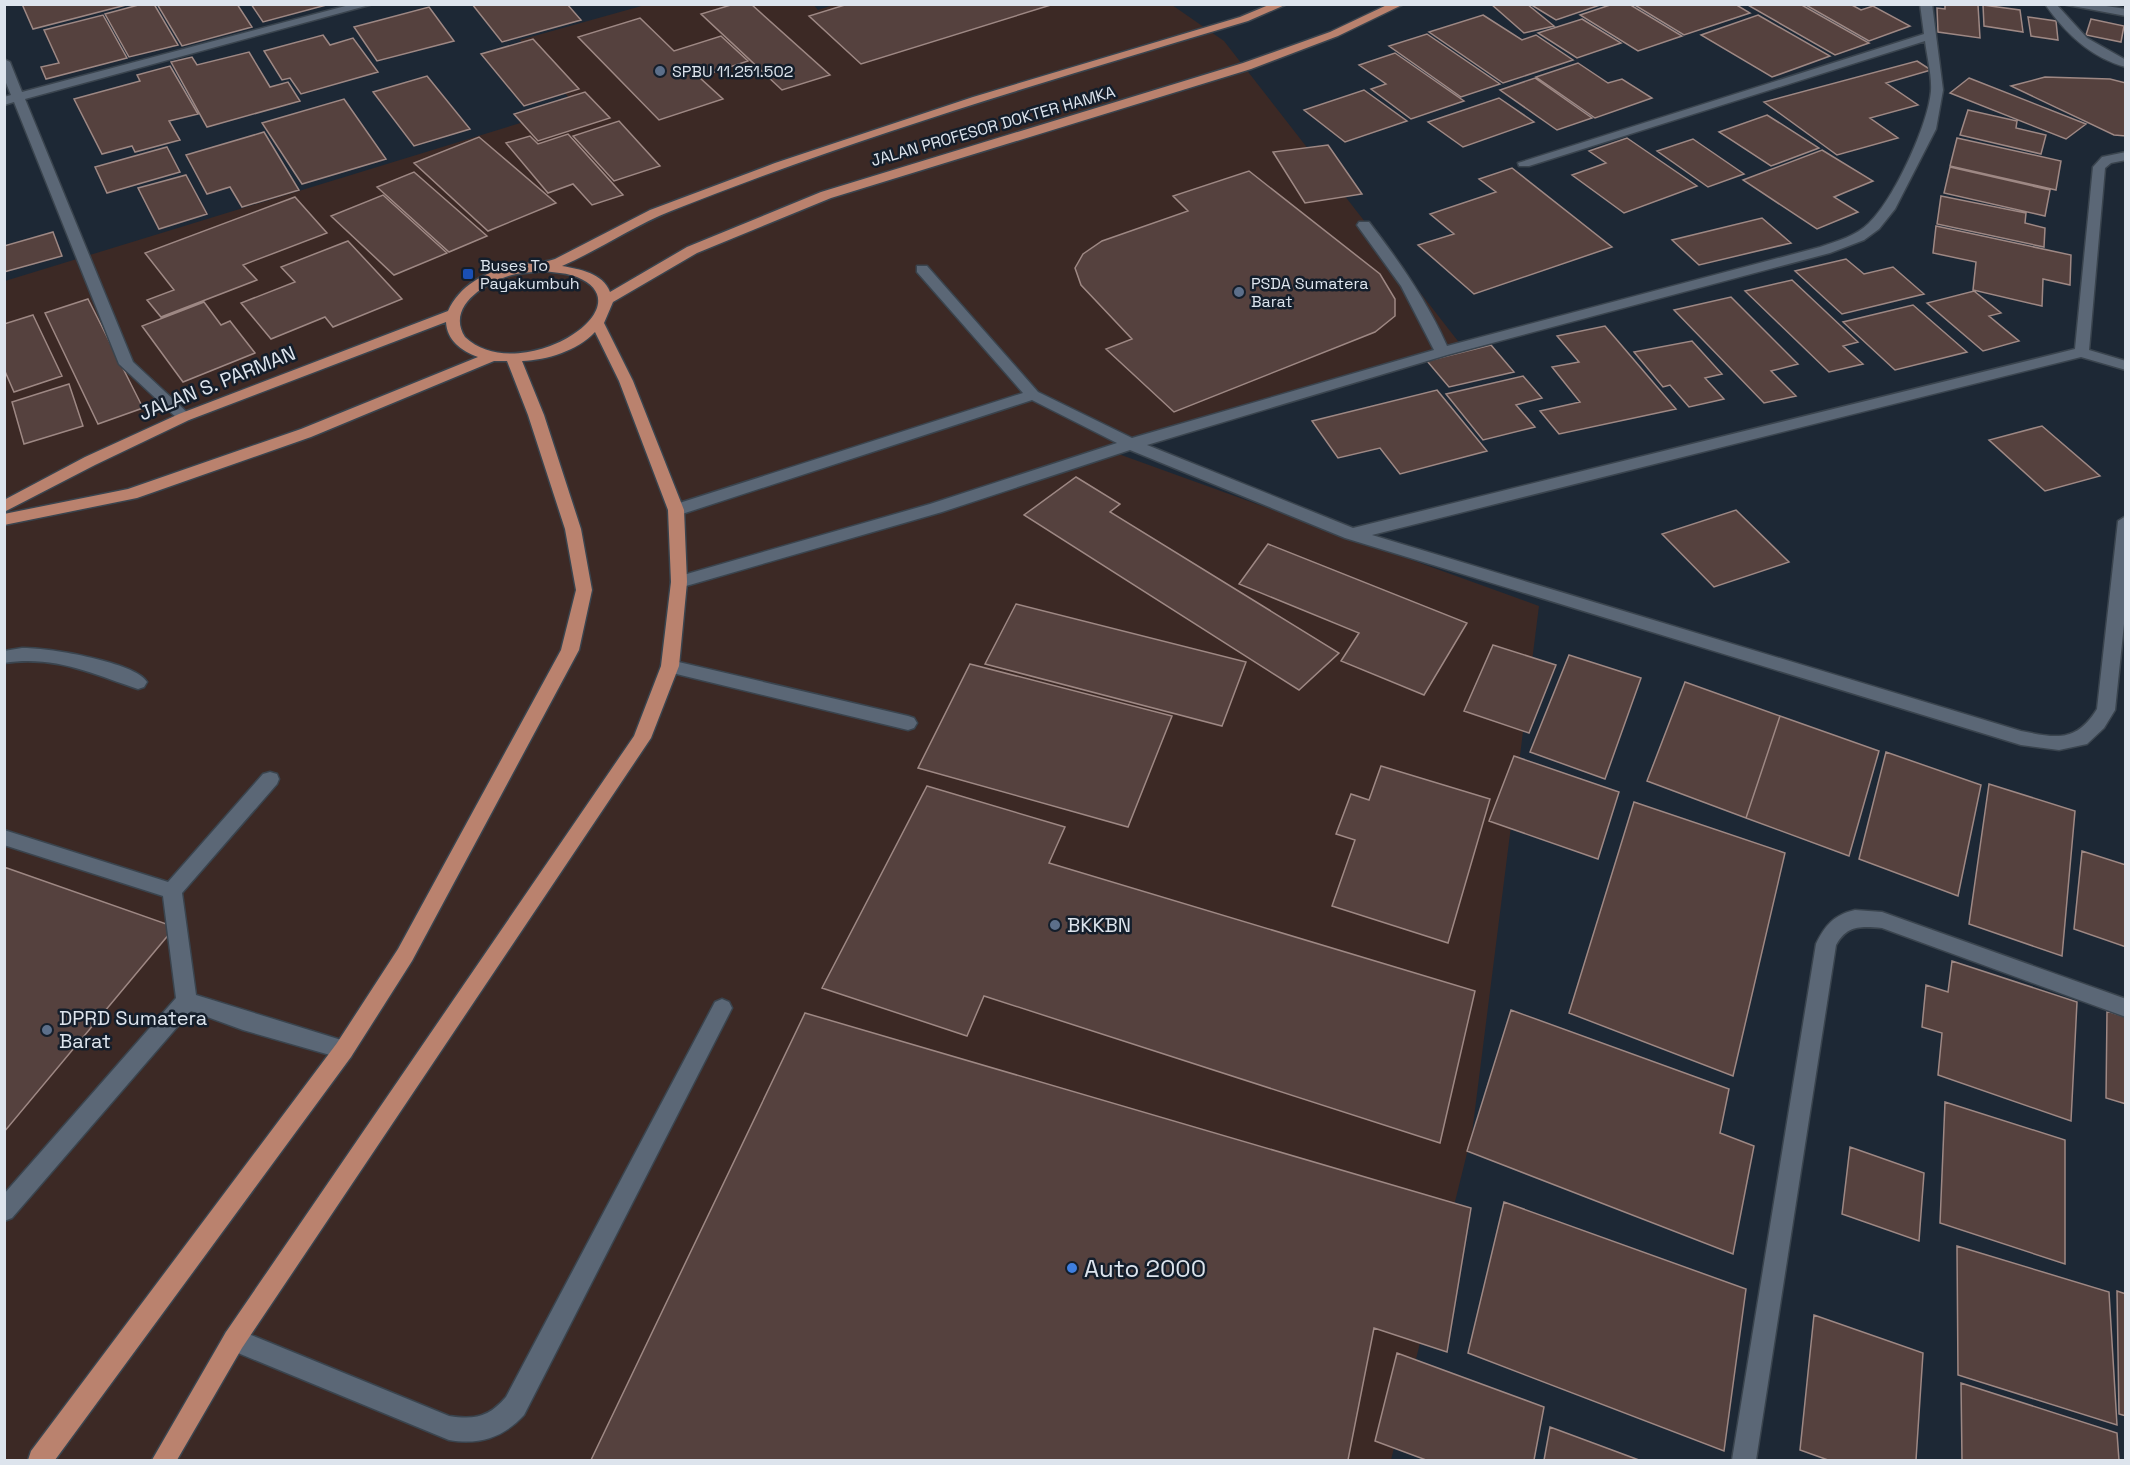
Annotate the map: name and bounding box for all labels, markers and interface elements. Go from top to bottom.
place label: SPBU 11.251.502 [672,61,793,82]
marker: SPBU 11.251.502 [653,64,667,78]
street label: JALAN PROFESOR DOKTER HAMKA [868,81,1118,171]
place label: Buses To Payakumbuh [480,255,580,294]
marker: Buses To Payakumbuh [461,267,475,281]
place label: PSDA Sumatera Barat [1251,273,1368,312]
marker: PSDA Sumatera Barat [1232,285,1246,299]
street label: JALAN S. PARMAN [135,340,299,426]
place label: BKKBN [1067,912,1131,938]
marker: BKKBN [1048,918,1062,932]
place label: DPRD Sumatera Barat [59,1005,207,1054]
marker: DPRD Sumatera Barat [40,1023,54,1037]
place label: Auto 2000 [1084,1253,1206,1284]
marker: Auto 2000 [1065,1261,1079,1275]

